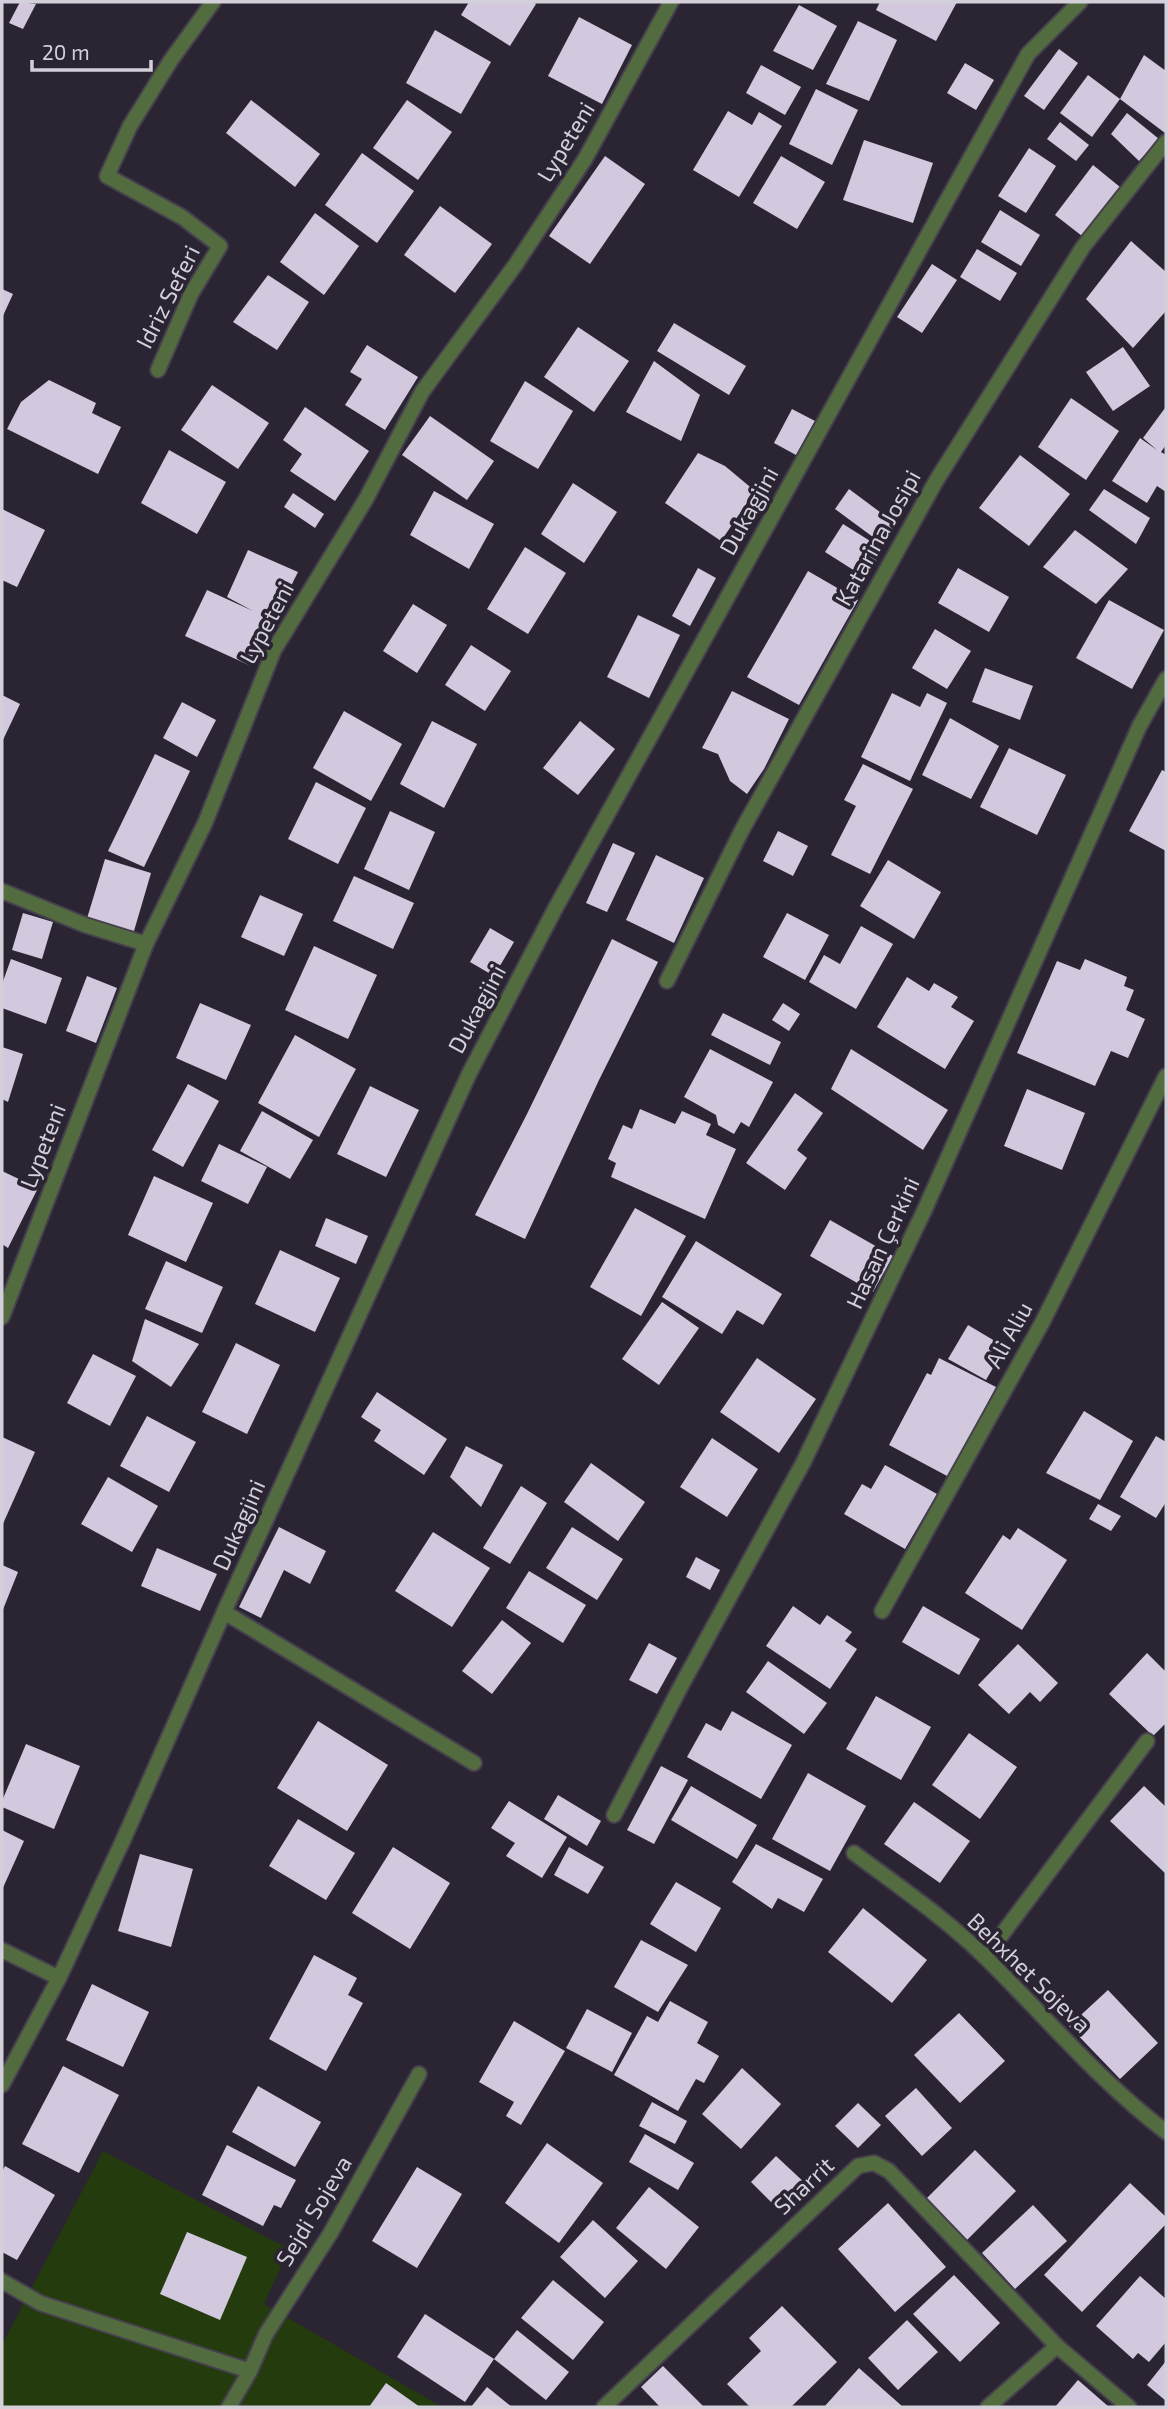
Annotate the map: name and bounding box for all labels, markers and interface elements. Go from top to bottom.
scale bar [32,28,150,72]
text: 20 m [42,39,90,64]
street label: Lypeteni [530,96,600,187]
street label: Idriz Seferi [129,240,205,353]
street label: Dukagjini [713,462,784,559]
street label: Katarina Josipi [828,465,926,610]
street label: Lypeteni [233,577,299,668]
street label: Dukagjini [441,960,511,1058]
street label: Lypeteni [13,1099,71,1192]
street label: Hasan Çerkini [839,1172,926,1313]
street label: Ali Aliu [979,1297,1038,1373]
street label: Dukagjini [206,1475,270,1574]
street label: Behxhet Sojeva [962,1906,1097,2038]
street label: Sejdi Sojeva [269,2150,357,2271]
street label: Sharrit [768,2150,839,2220]

